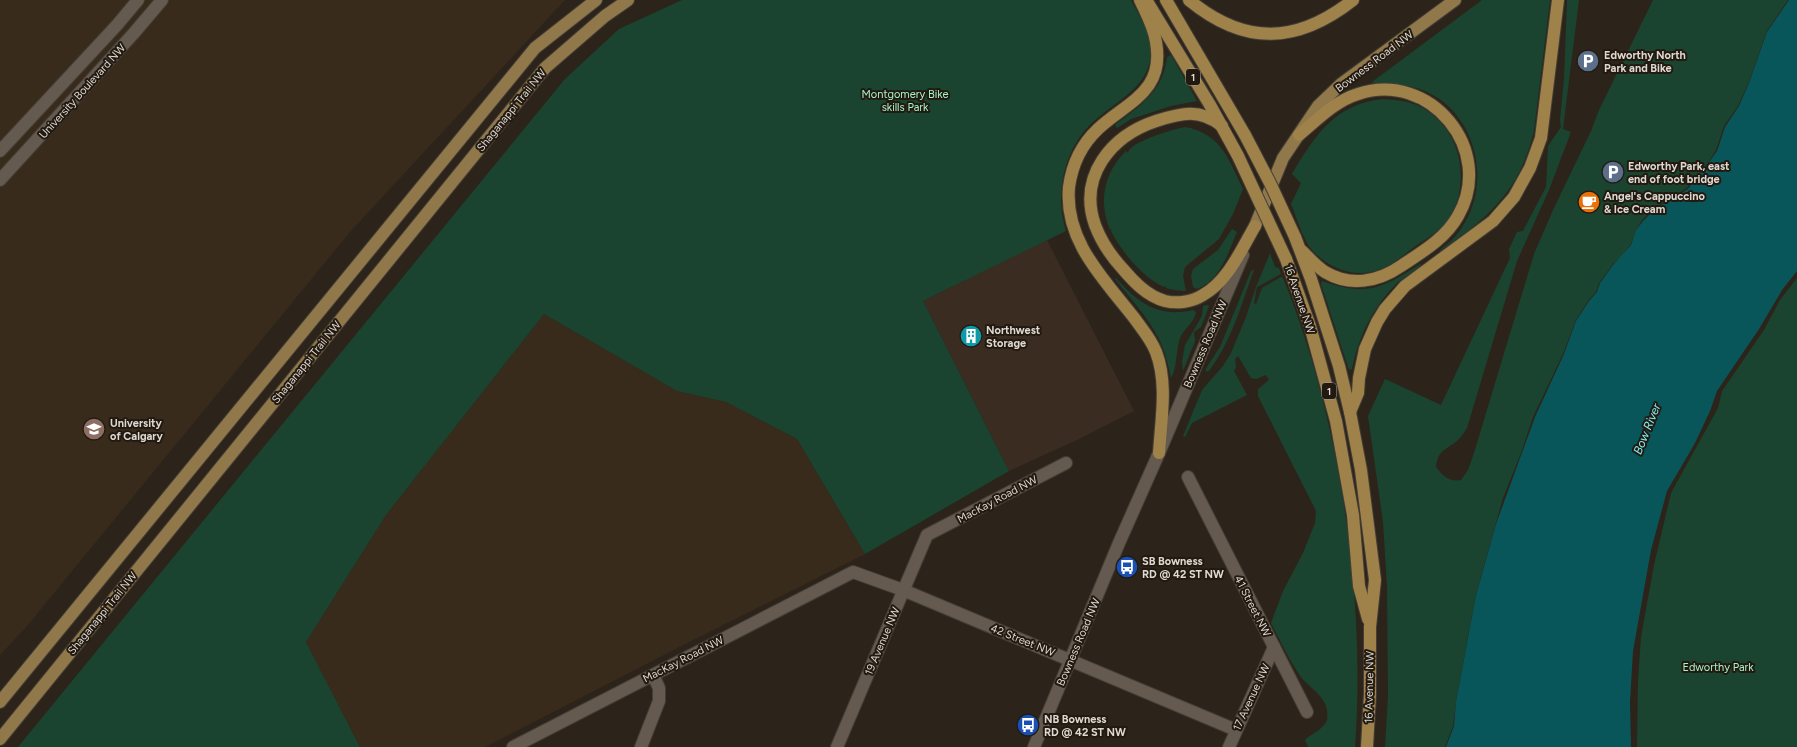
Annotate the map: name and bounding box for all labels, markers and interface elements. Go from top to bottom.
street label: Bowness Road NW [1333,28,1416,95]
street label: University Boulevard NW [36,41,129,141]
parking icon: Edworthy North Park and Bike [1575,48,1601,74]
place label: Edworthy North Park and Bike [1604,49,1686,75]
street label: Shaganappi Trail NW [474,66,549,154]
road number: 1 [1186,69,1200,85]
park label: Montgomery Bike skills Park [862,88,948,114]
parking icon: Edworthy Park, east end of foot bridge [1600,159,1626,185]
place label: Edworthy Park, east end of foot bridge [1628,160,1730,186]
cafe icon: Angel's Cappuccino & Ice Cream [1576,189,1602,215]
place label: Angel's Cappuccino & Ice Cream [1604,190,1705,216]
street label: 16 Avenue NW [1282,263,1318,336]
street label: Bowness Road NW [1181,298,1230,390]
street label: Shaganappi Trail NW [269,318,344,406]
building icon: Northwest Storage [958,323,984,349]
place label: Northwest Storage [986,324,1041,350]
road number: 1 [1322,383,1336,399]
water label: Bow River [1630,401,1664,456]
school or university icon: University of Calgary [81,416,107,442]
place label: University of Calgary [110,417,164,443]
street label: MacKay Road NW [955,473,1040,526]
bus stop icon: SB Bowness RD @ 42 ST NW [1114,554,1140,580]
place label: SB Bowness RD @ 42 ST NW [1142,555,1224,581]
street label: Shaganappi Trail NW [65,569,140,657]
street label: 41 Street NW [1232,574,1274,639]
street label: Bowness Road NW [1054,596,1103,688]
street label: 19 Avenue NW [862,605,903,677]
street label: 42 Street NW [989,622,1057,659]
street label: MacKay Road NW [641,633,726,685]
street label: 16 Avenue NW [1362,650,1377,723]
street label: 17 Avenue NW [1230,661,1273,733]
park label: Edworthy Park [1682,661,1754,674]
bus stop icon: NB Bowness RD @ 42 ST NW [1015,712,1041,738]
place label: NB Bowness RD @ 42 ST NW [1044,713,1126,739]

